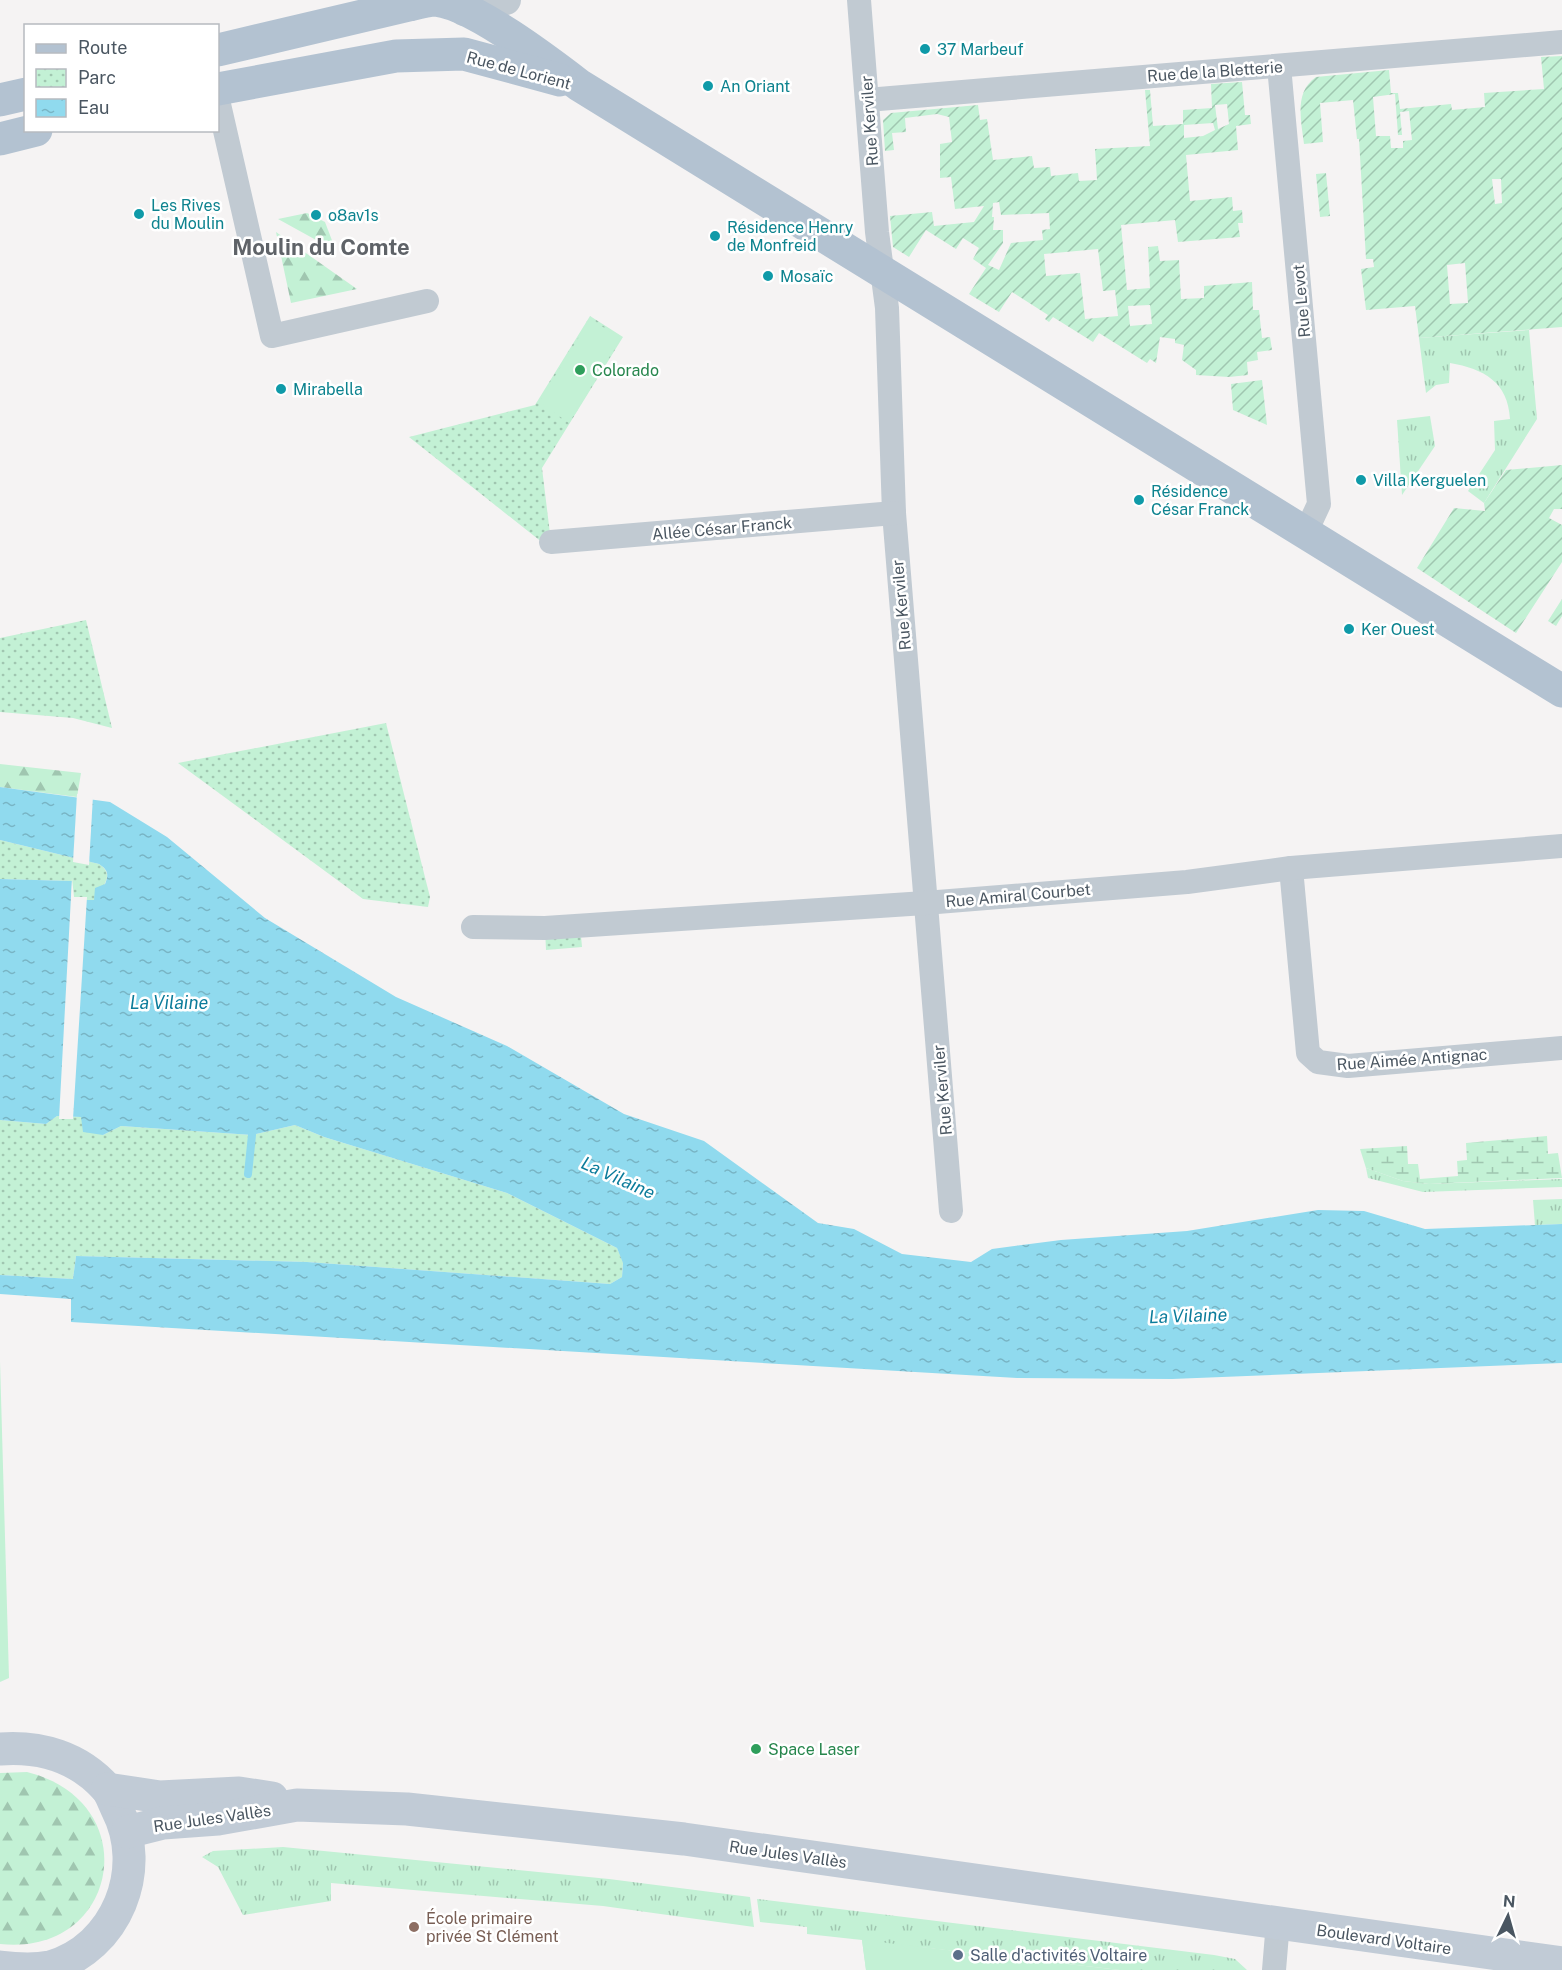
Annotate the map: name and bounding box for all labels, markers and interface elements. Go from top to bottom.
legend [24,24,219,132]
text: Route [78,37,127,58]
place label: 37 Marbeuf [937,40,1024,59]
marker: 37 Marbeuf [918,42,932,56]
street label: Rue de Lorient [465,47,573,94]
street label: Rue de la Bletterie [1146,57,1284,86]
text: Parc [78,67,116,88]
street label: Rue Kerviler [857,75,882,167]
place label: An Oriant [720,77,790,96]
marker: An Oriant [701,79,715,93]
text: Eau [78,97,109,118]
place label: Les Rives du Moulin [151,196,224,233]
place label: o8av1s [328,206,379,225]
marker: Les Rives du Moulin [132,207,146,221]
marker: o8av1s [309,208,323,222]
place label: Résidence Henry de Monfreid [727,218,854,255]
marker: Résidence Henry de Monfreid [708,229,722,243]
district label: Moulin du Comte [232,234,410,260]
street label: Rue Levot [1289,264,1314,338]
place label: Mosaïc [780,267,834,286]
marker: Mosaïc [761,269,775,283]
place label: Colorado [592,361,659,380]
marker: Colorado [573,363,587,377]
place label: Mirabella [293,380,363,399]
marker: Mirabella [274,382,288,396]
place label: Villa Kerguelen [1373,471,1486,490]
marker: Villa Kerguelen [1354,473,1368,487]
place label: Résidence César Franck [1151,482,1249,519]
marker: Résidence César Franck [1132,493,1146,507]
street label: Allée César Franck [651,513,793,544]
street label: Rue Kerviler [888,559,915,651]
place label: Ker Ouest [1361,620,1435,639]
marker: Ker Ouest [1342,622,1356,636]
street label: Rue Amiral Courbet [945,880,1091,911]
water label: La Vilaine [130,992,208,1013]
street label: Rue Kerviler [929,1044,956,1136]
street label: Rue Aimée Antignac [1336,1045,1488,1074]
water label: La Vilaine [578,1152,658,1203]
water label: La Vilaine [1148,1304,1228,1327]
place label: Space Laser [768,1740,860,1759]
marker: Space Laser [749,1742,763,1756]
street label: Rue Jules Vallès [152,1801,272,1836]
street label: Rue Jules Vallès [728,1837,848,1872]
north arrow [1478,1886,1538,1946]
text: N [1502,1892,1516,1912]
place label: École primaire privée St Clément [426,1908,559,1946]
marker: École primaire privée St Clément [407,1920,421,1934]
street label: Boulevard Voltaire [1315,1921,1453,1958]
place label: Salle d'activités Voltaire [970,1946,1147,1965]
marker: Salle d'activités Voltaire [951,1948,965,1962]

